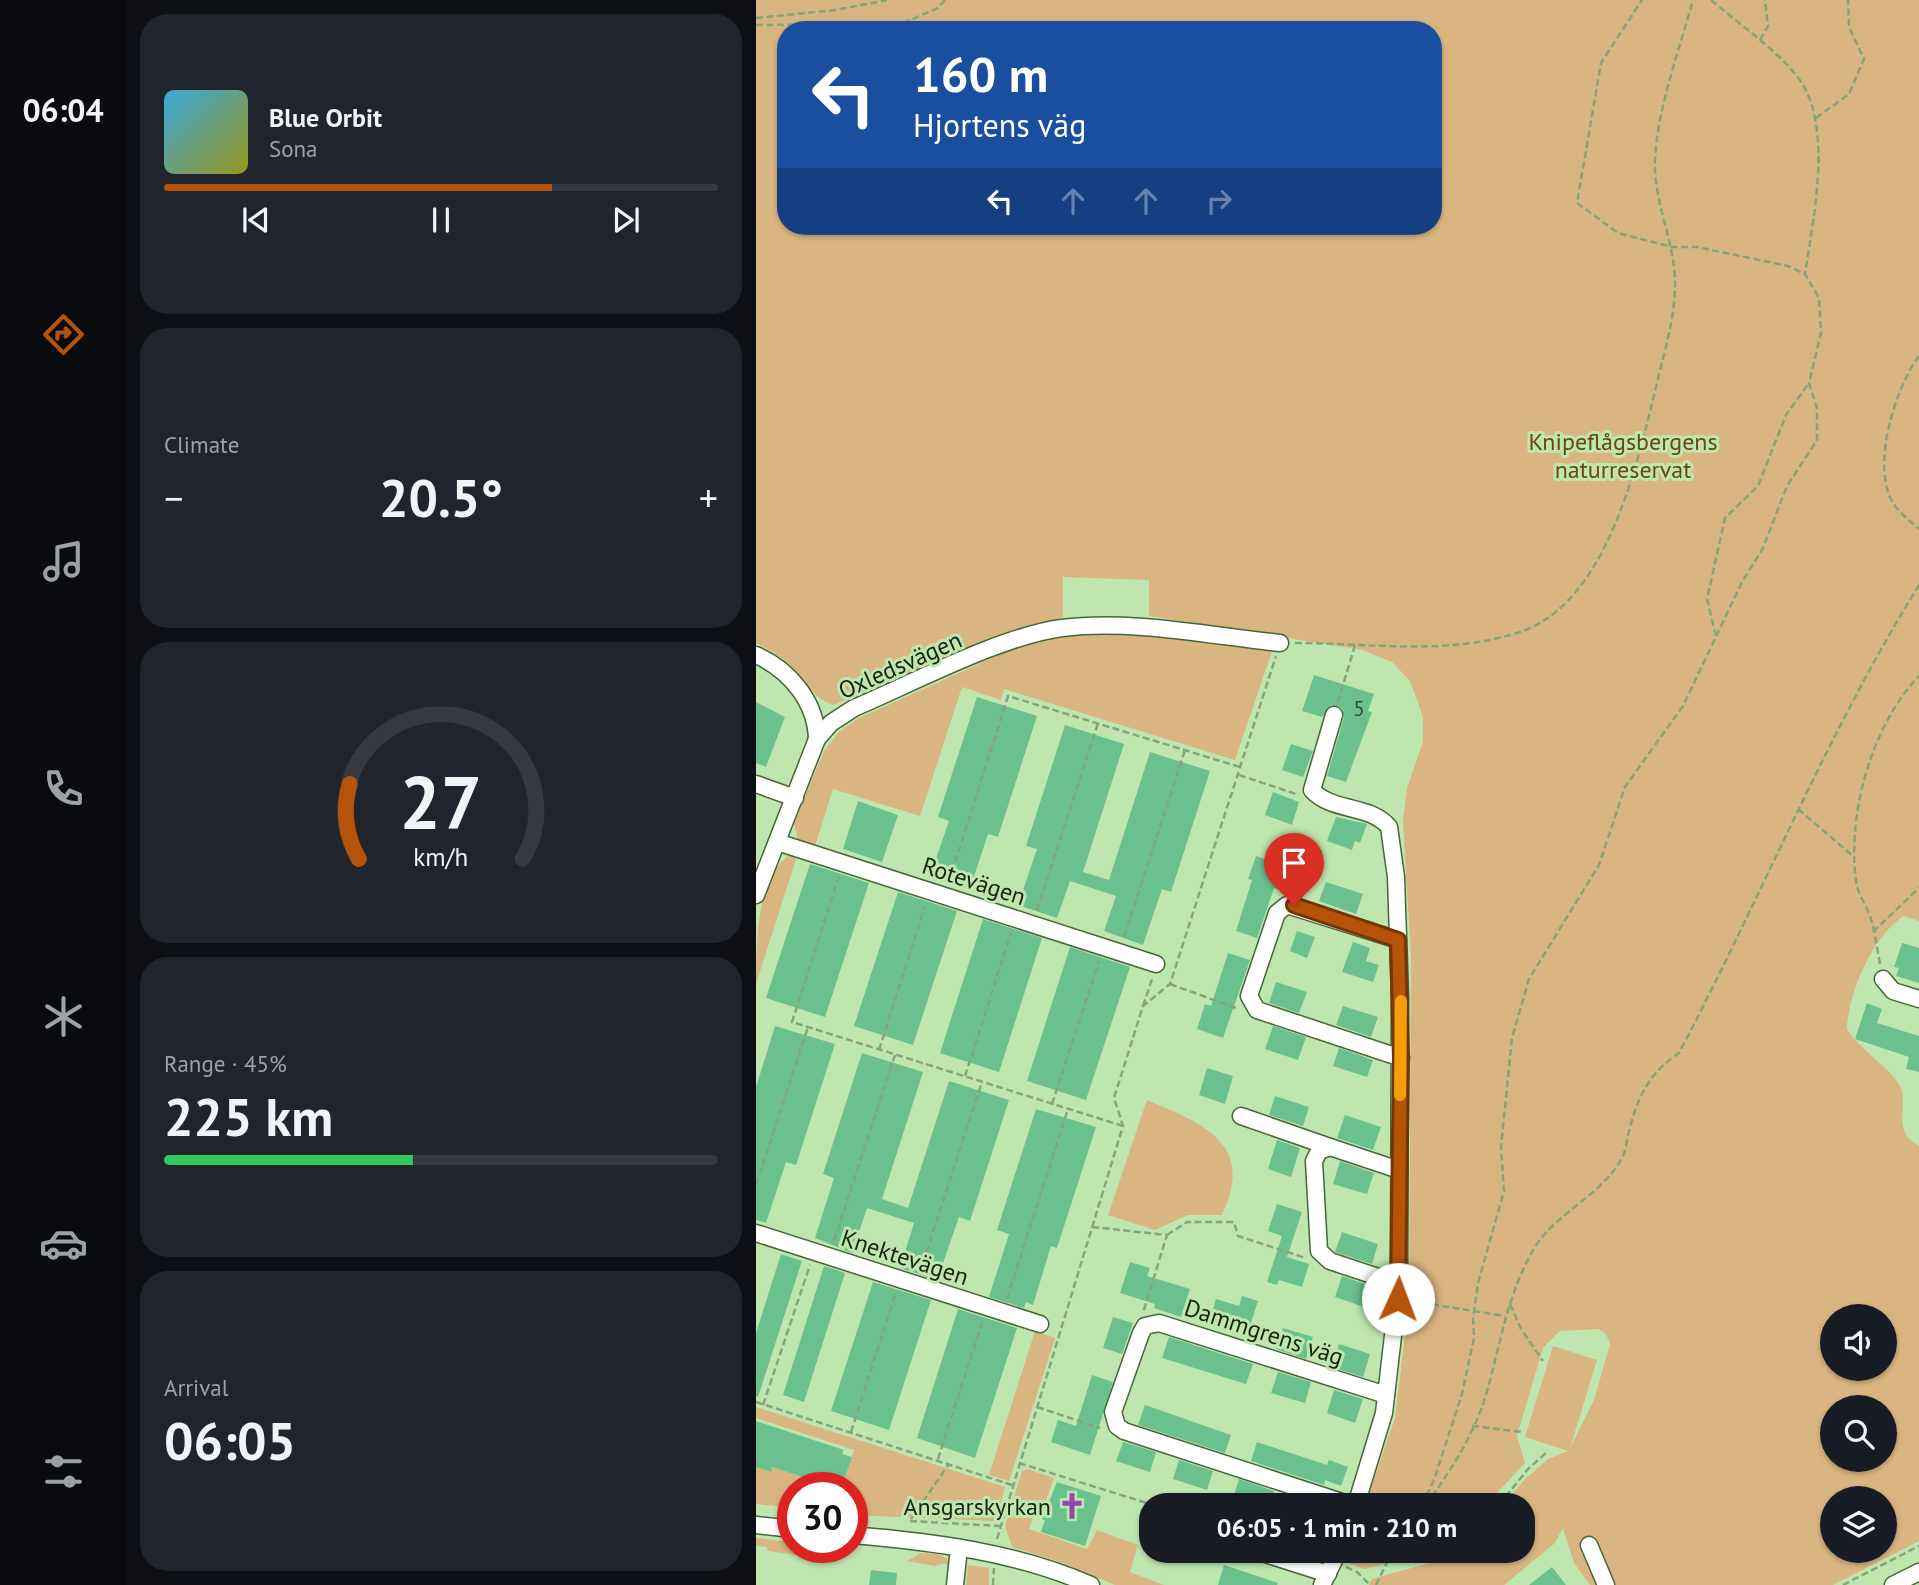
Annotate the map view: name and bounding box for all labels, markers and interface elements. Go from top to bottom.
text: 160 m [913,42,1048,106]
icon: left [798,49,889,140]
text: 06:04 [22,89,104,131]
text: Blue Orbit [269,101,382,134]
text: Hjortens väg [913,104,1086,146]
text: Sona [269,134,318,163]
icon: left [981,182,1019,220]
icon: ahead [1054,182,1092,220]
icon: ahead [1127,182,1165,220]
icon: right [1200,182,1238,220]
icon: previous [237,201,275,239]
icon: pause [422,201,460,239]
icon: next [607,201,645,239]
icon: directions [39,310,88,359]
park label: Knipeflågsbergens naturreservat [1528,426,1718,485]
text: Climate [164,430,239,459]
text: 20.5° [379,464,503,531]
text: − [164,473,183,522]
text: + [699,473,718,522]
icon: music [39,537,88,586]
street label: Oxledsvägen [833,624,967,706]
house number: 5 [1353,695,1365,722]
text: 27 [400,755,482,849]
icon: phone [39,764,88,813]
pin [1264,833,1324,905]
text: km/h [414,840,468,872]
icon: arrive [1275,844,1313,882]
street label: Rotevägen [918,850,1030,912]
icon: climate [39,992,88,1041]
text: Range · 45% [164,1049,287,1078]
text: 225 km [164,1083,333,1150]
icon: car [39,1219,88,1268]
street label: Knektevägen [837,1222,973,1292]
position arrow [1361,1262,1435,1336]
street label: Dammgrens väg [1181,1292,1347,1372]
map controls [1820,1304,1897,1563]
button: sound [1820,1304,1897,1381]
text: Arrival [164,1373,228,1402]
button: search [1820,1395,1897,1472]
text: 06:05 [164,1407,296,1474]
icon: filters [39,1447,88,1496]
speed limit sign: 30 [777,1472,868,1563]
button: layers [1820,1486,1897,1563]
place label: Ansgarskyrkan [903,1491,1051,1522]
church icon: Ansgarskyrkan [1057,1491,1087,1521]
text: 06:05 · 1 min · 210 m [1217,1511,1457,1544]

